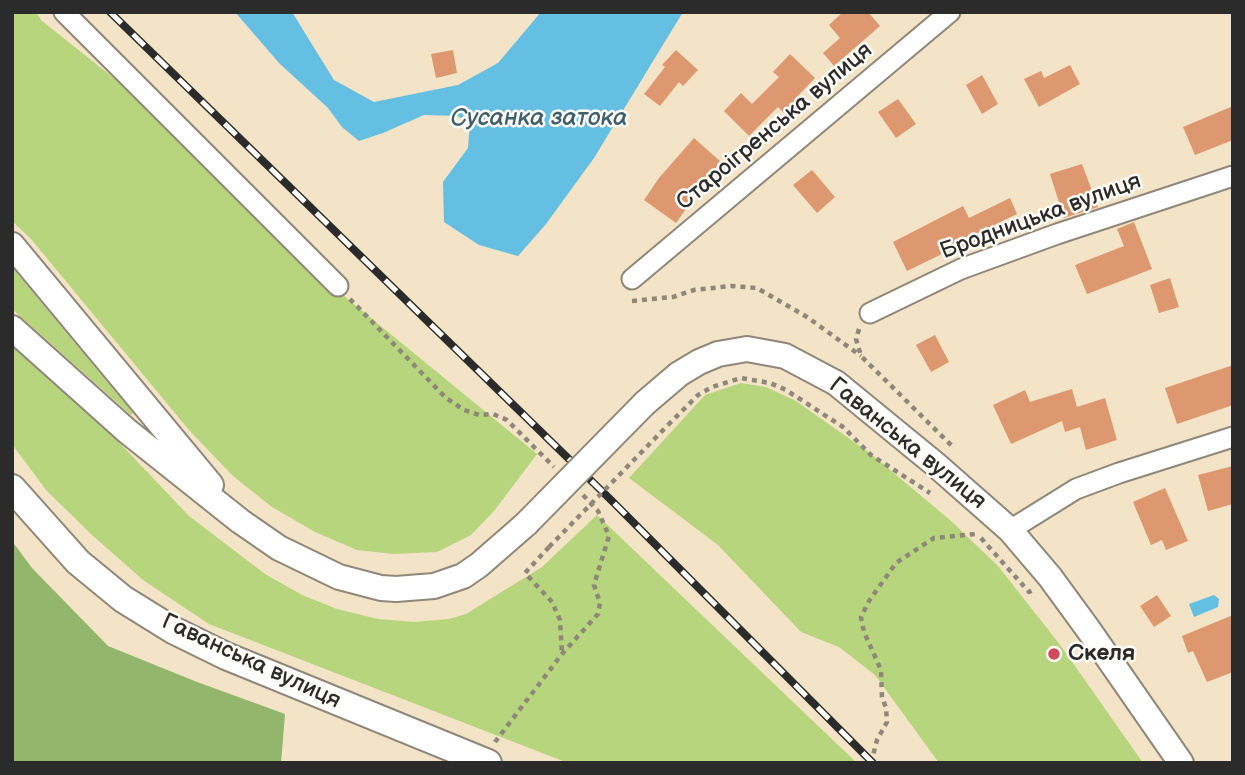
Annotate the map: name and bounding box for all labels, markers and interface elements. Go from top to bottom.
street label: Староігренська вулиця [672,37,878,217]
water label: Сусанка затока [451,105,627,133]
street label: Бродницька вулиця [937,168,1145,266]
street label: Гаванська вулиця [823,372,991,516]
street label: Гаванська вулиця [157,608,345,716]
place label: Скеля [1068,640,1135,668]
marker: Скеля [1046,646,1062,662]

